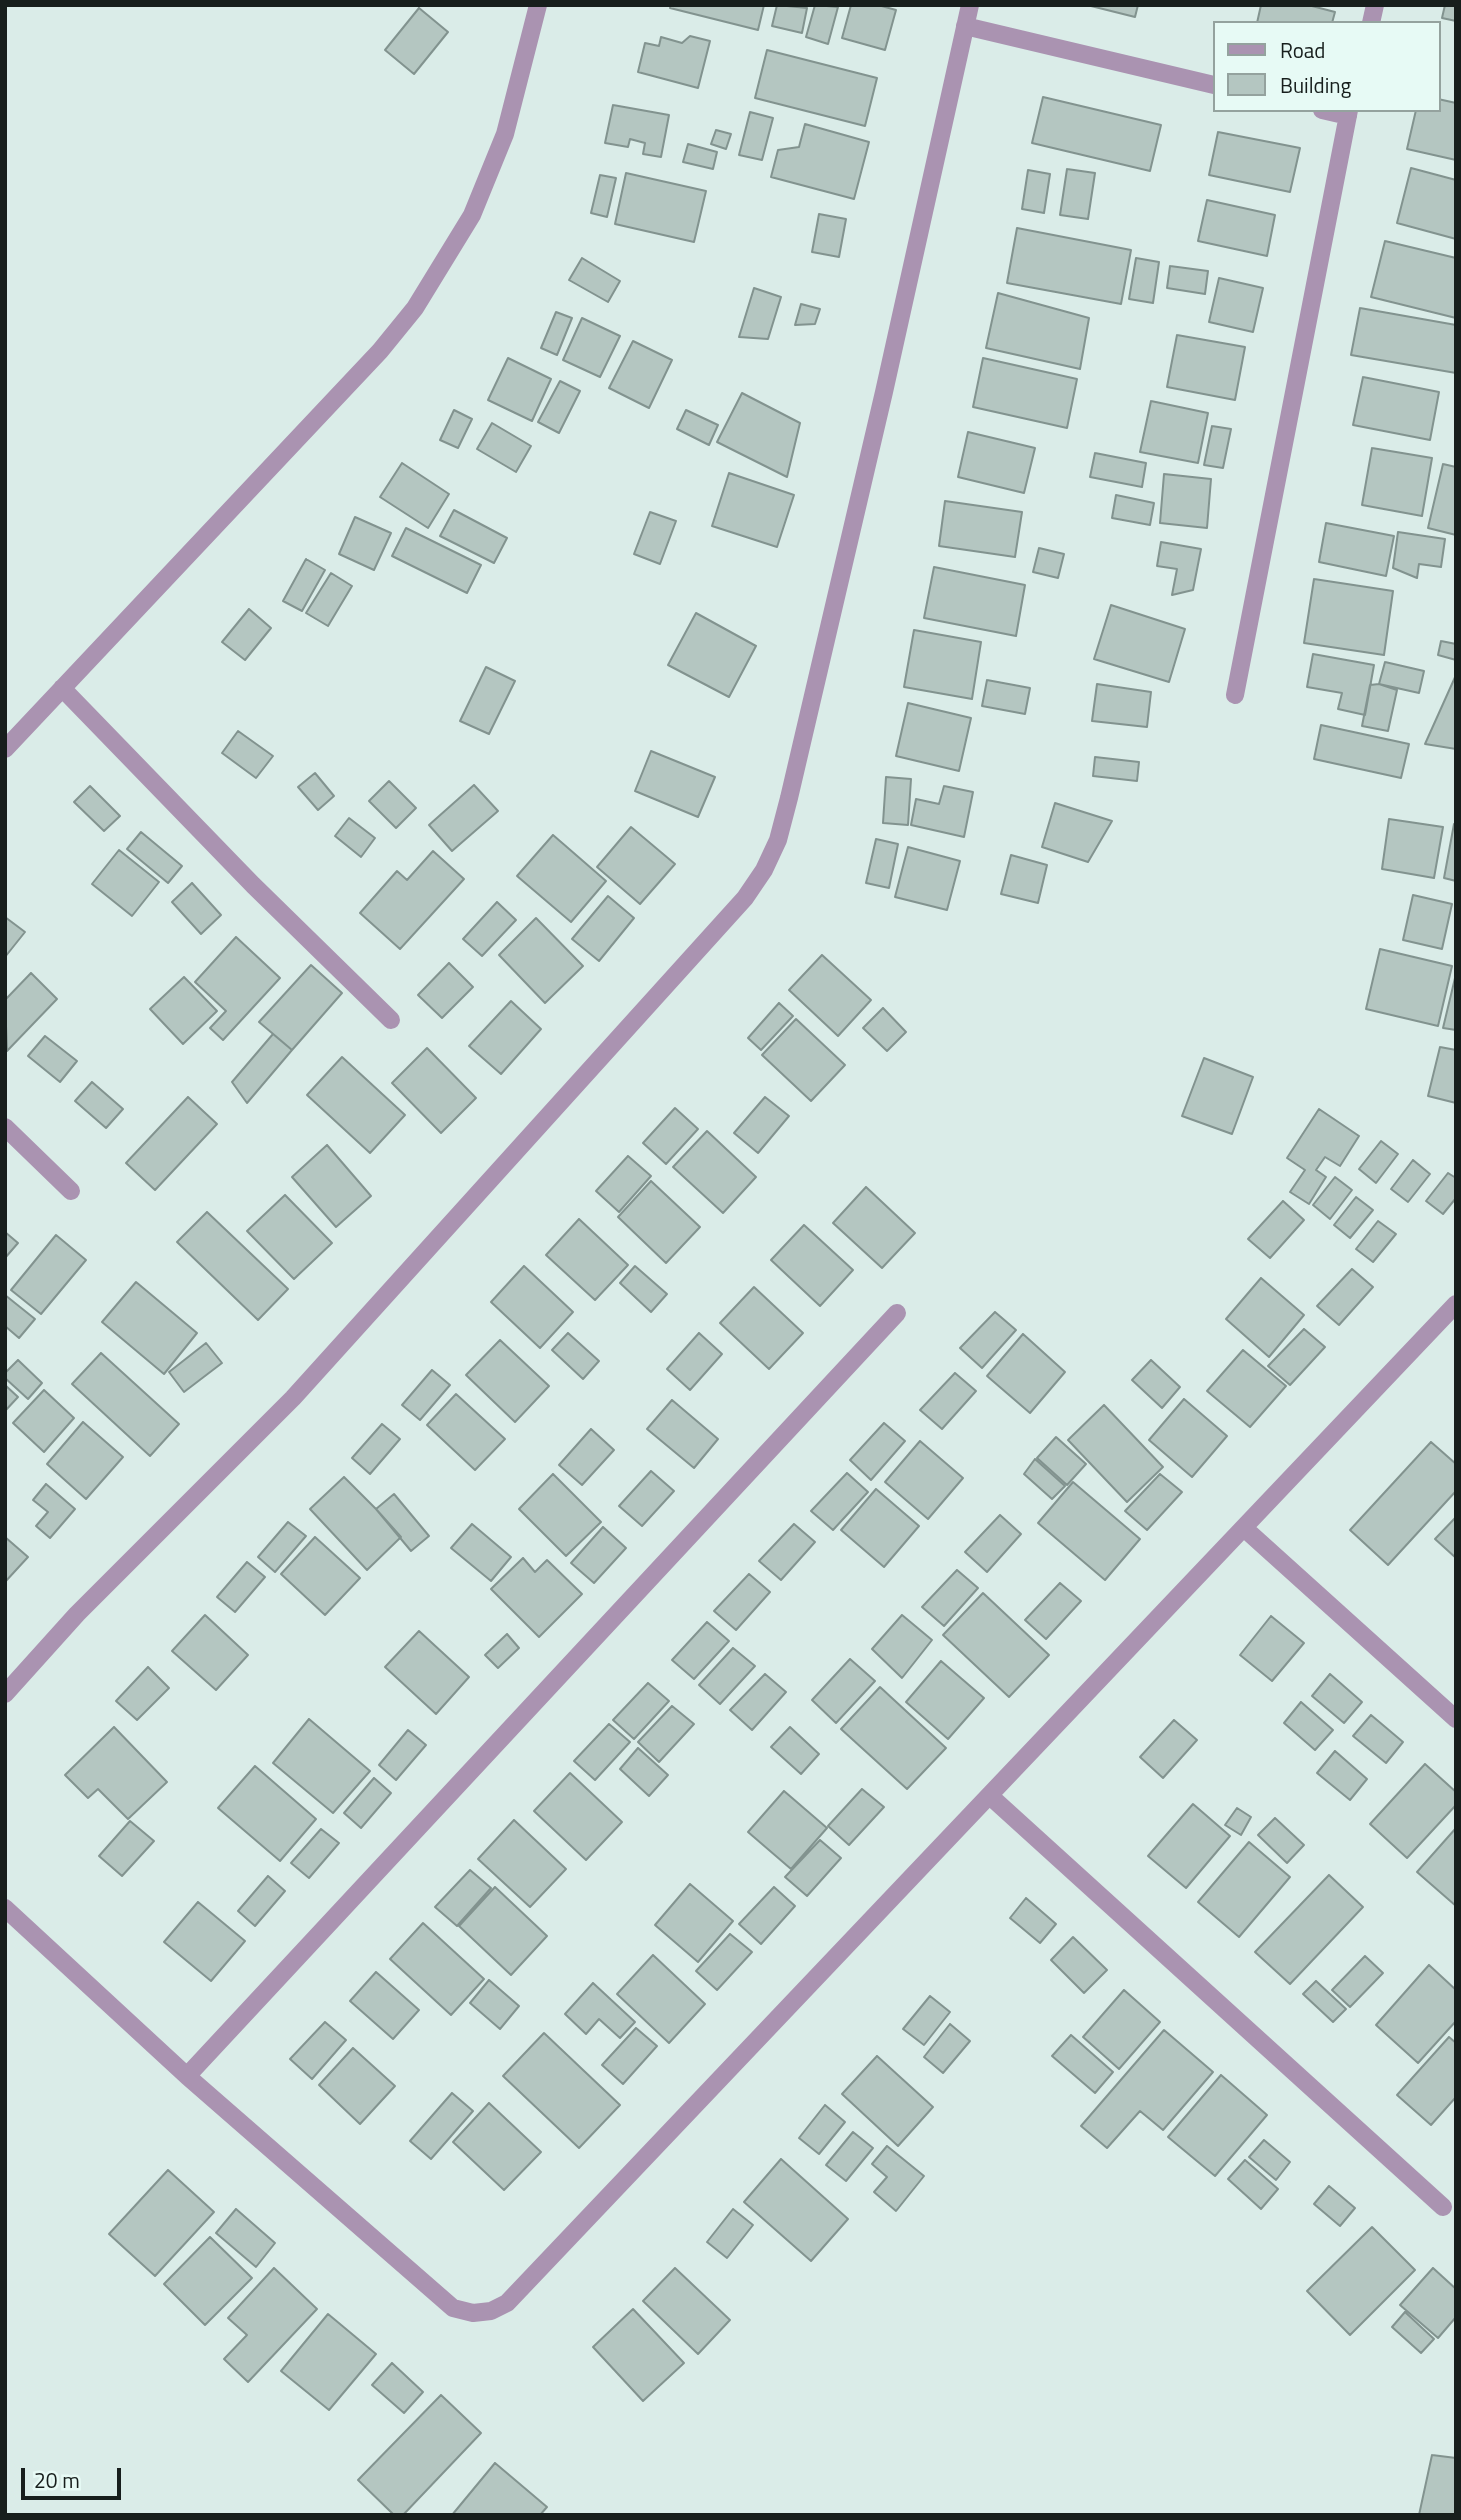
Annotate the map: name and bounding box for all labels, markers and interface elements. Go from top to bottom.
legend [1212,21,1440,112]
text: Road [1280,34,1325,66]
text: Building [1280,69,1351,101]
scale bar [24,2454,124,2498]
text: 20 m [34,2464,80,2496]

